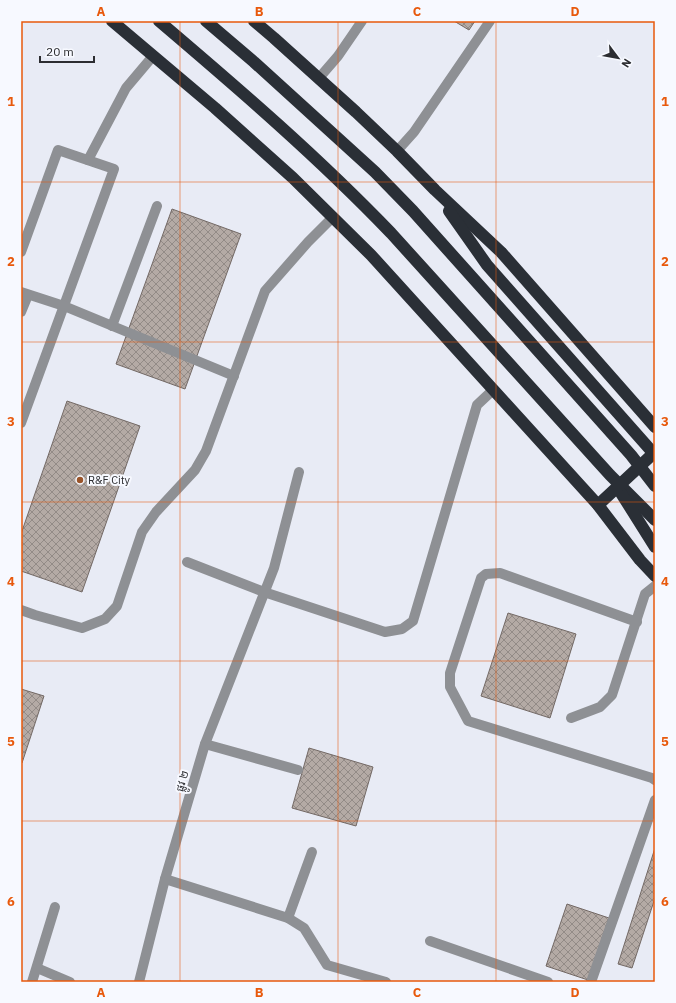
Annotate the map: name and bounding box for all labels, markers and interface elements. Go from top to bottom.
text: A [97,3,106,20]
text: B [255,3,264,20]
text: C [413,3,422,20]
text: D [570,3,580,20]
scale bar [40,38,94,64]
north arrow [598,38,638,78]
text: 20 m [46,44,74,59]
text: N [618,56,635,70]
text: 1 [7,93,15,110]
text: 1 [661,93,669,110]
text: 2 [7,253,15,270]
text: 2 [661,253,669,270]
text: 3 [7,413,15,430]
text: 3 [661,413,669,430]
place label: R&F City [88,473,131,487]
marker: R&F City [75,475,85,485]
text: 4 [7,573,15,590]
text: 4 [661,573,669,590]
text: 5 [7,733,15,750]
text: 5 [661,733,669,750]
street label: ផ្លូវ ២ [172,769,195,794]
text: 6 [7,893,15,910]
text: 6 [661,893,669,910]
text: A [97,984,106,1001]
text: B [255,984,264,1001]
text: C [413,984,422,1001]
text: D [570,984,580,1001]

